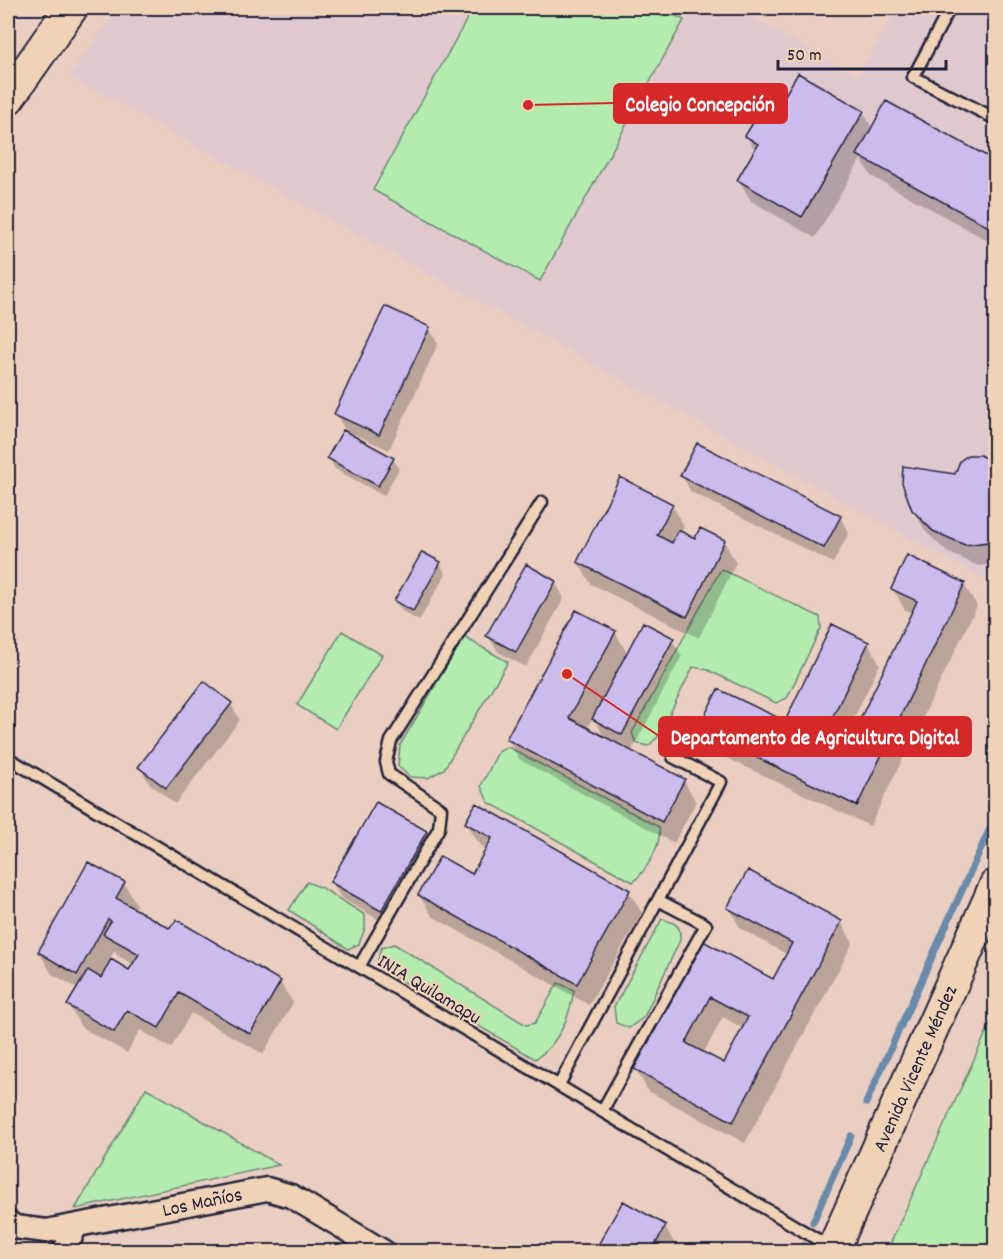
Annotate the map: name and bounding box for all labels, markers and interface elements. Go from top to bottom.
scale bar [778,33,946,71]
text: 50 m [787,44,822,69]
callout: Colegio Concepción [614,84,787,123]
text: Colegio Concepción [625,92,775,122]
callout: Departamento de Agricultura Digital [659,717,971,756]
text: Departamento de Agricultura Digital [671,725,960,755]
street label: INIA Quilamapu [371,948,486,1033]
street label: Avenida Vicente Méndez [867,981,966,1157]
street label: Los Mañíos [160,1182,245,1226]

